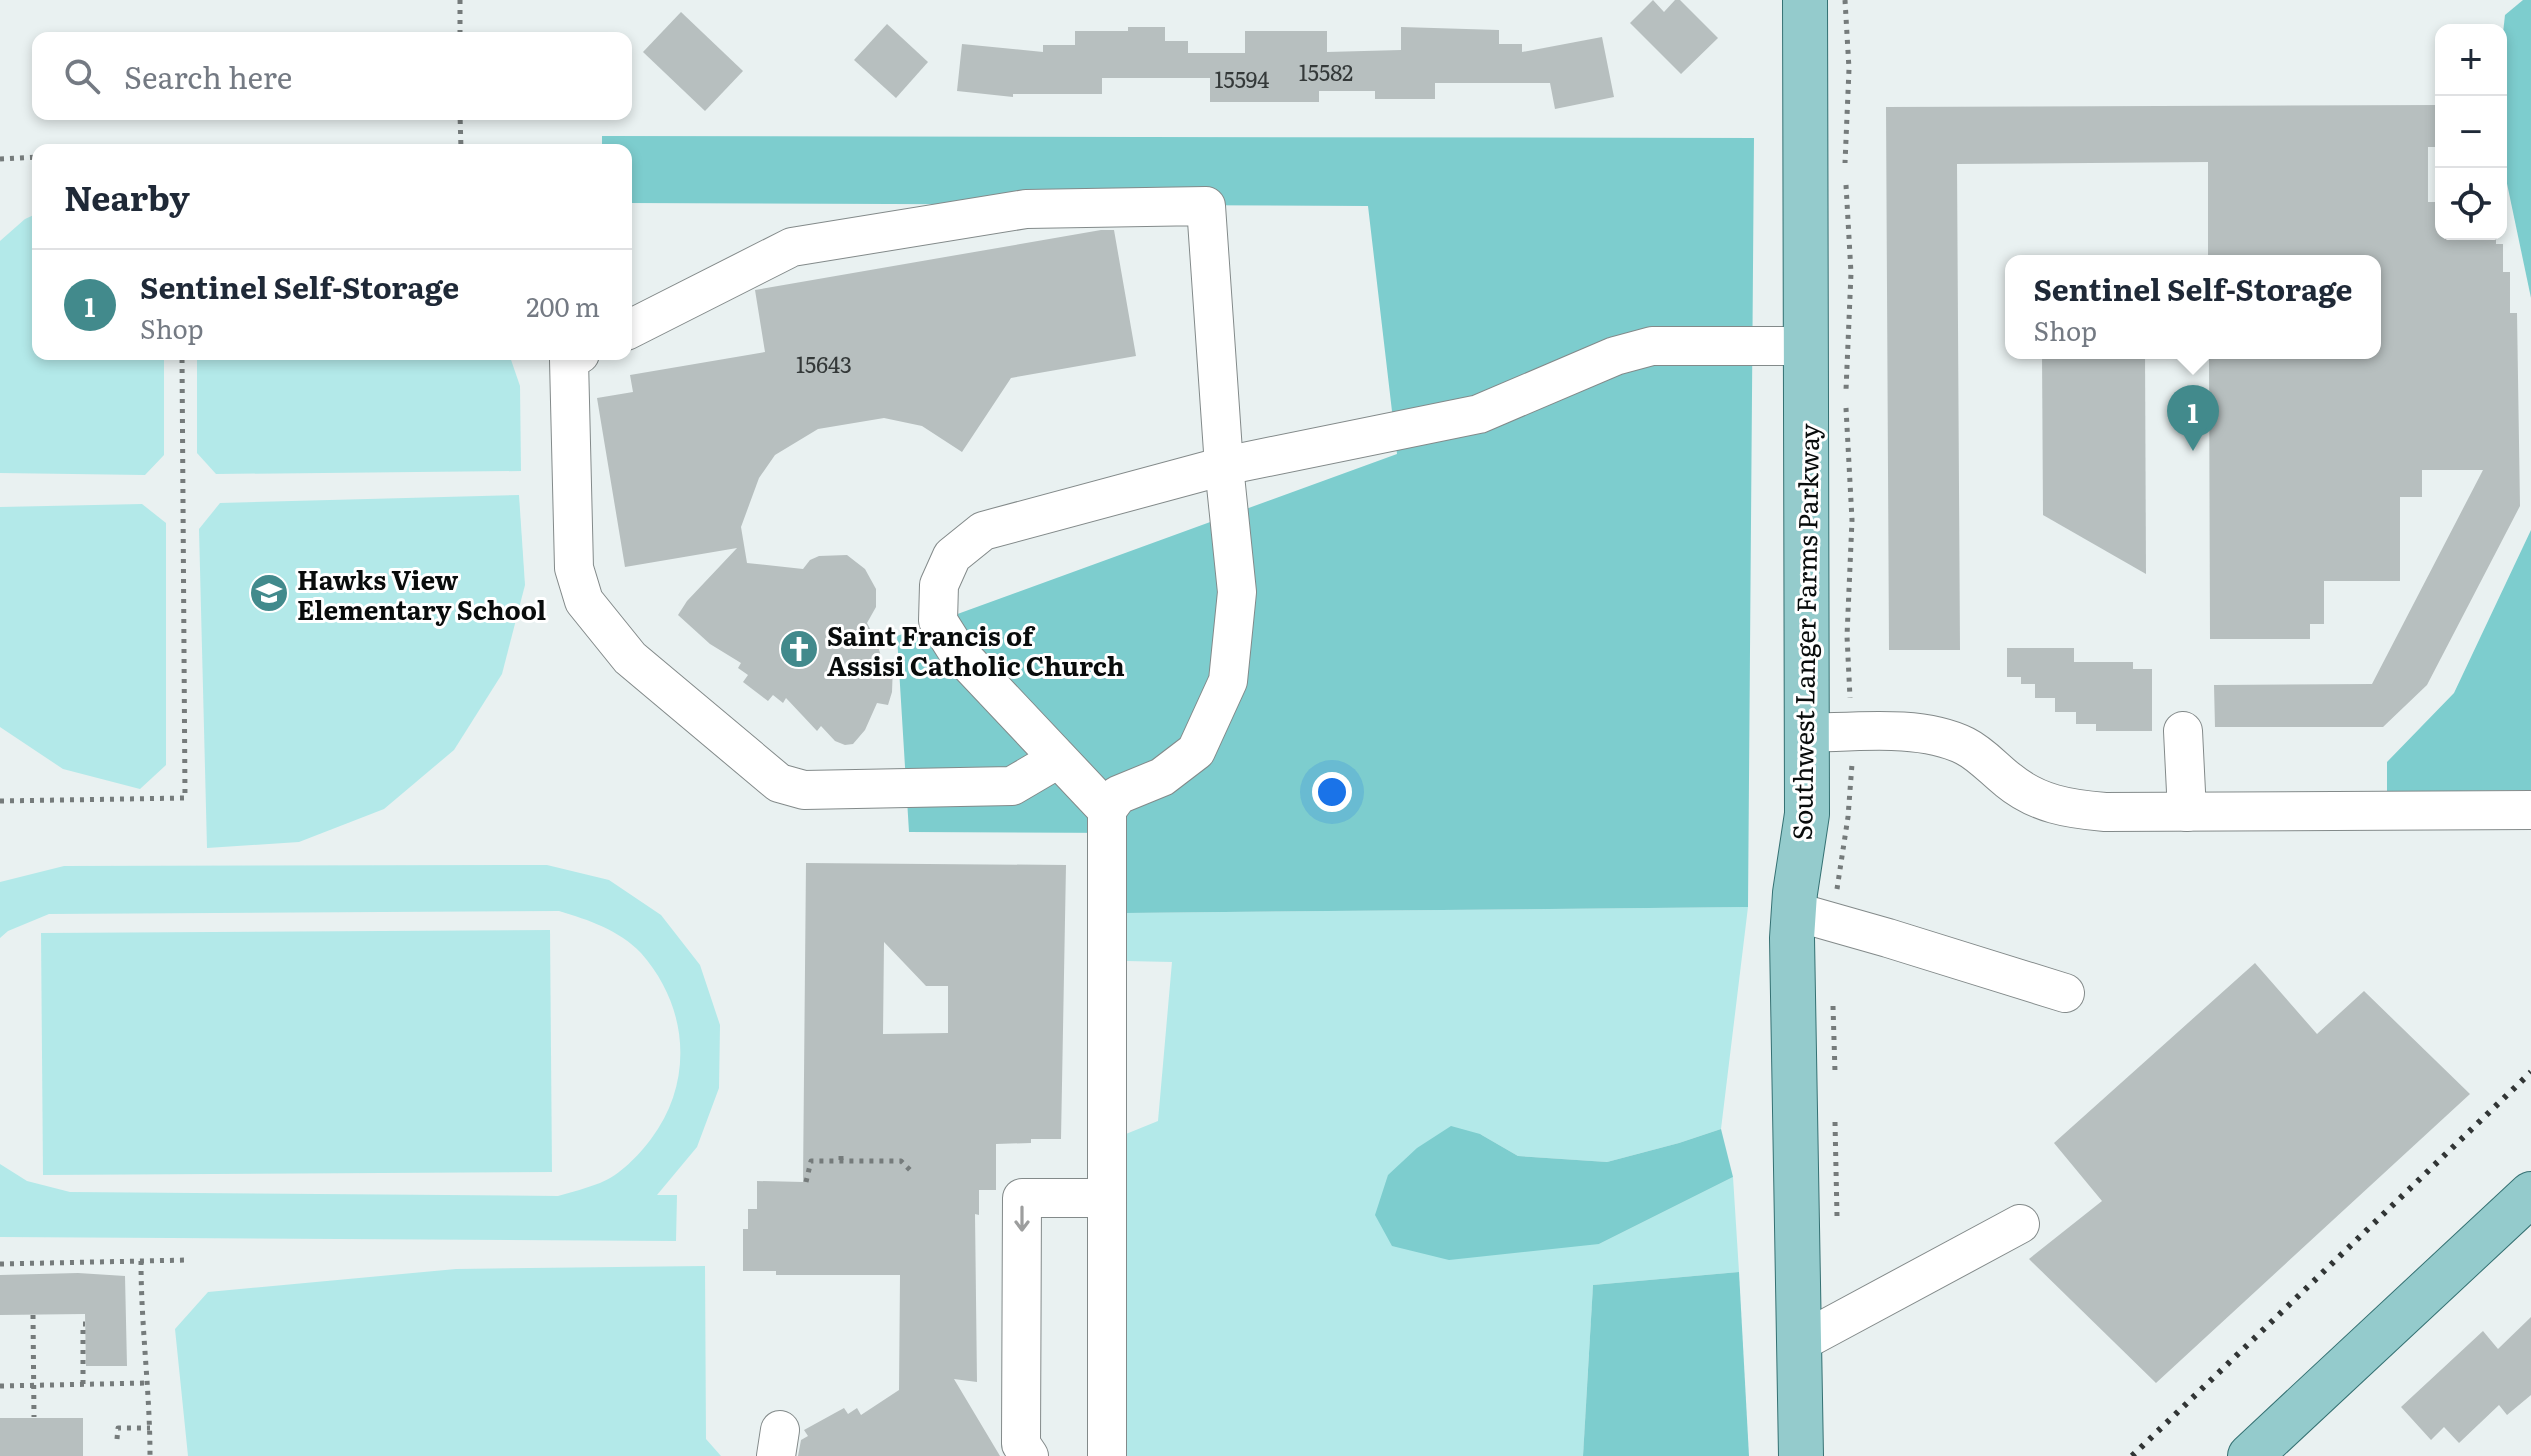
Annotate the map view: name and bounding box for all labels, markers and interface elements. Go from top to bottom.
map controls [2435,24,2507,240]
button: + [2435,24,2507,96]
search box [32,32,632,120]
icon: search [60,54,104,98]
text: Search here [124,54,292,98]
house number: 15582 [1299,55,1353,88]
house number: 15594 [1215,62,1269,95]
button: − [2435,96,2507,168]
button: locate [2435,168,2507,240]
text: Nearby [64,171,190,221]
popup [2005,255,2381,359]
text: Sentinel Self-Storage [140,264,459,308]
text: Sentinel Self-Storage [2033,266,2353,310]
text: 1 [85,286,95,325]
text: 200 m [526,286,600,325]
text: Shop [140,308,204,347]
text: Shop [2033,310,2097,349]
house number: 15643 [796,347,852,380]
pin: 1 [2167,385,2219,451]
street label: Southwest Langer Farms Parkway [1781,423,1827,841]
place label: Hawks View Elementary School [297,559,546,628]
school or university icon: Hawks View Elementary School [248,572,290,614]
place label: Saint Francis of Assisi Catholic Church [827,615,1125,684]
church icon: Saint Francis of Assisi Catholic Church [778,628,820,670]
your location [1312,772,1352,812]
one-way arrow [1014,1205,1030,1232]

